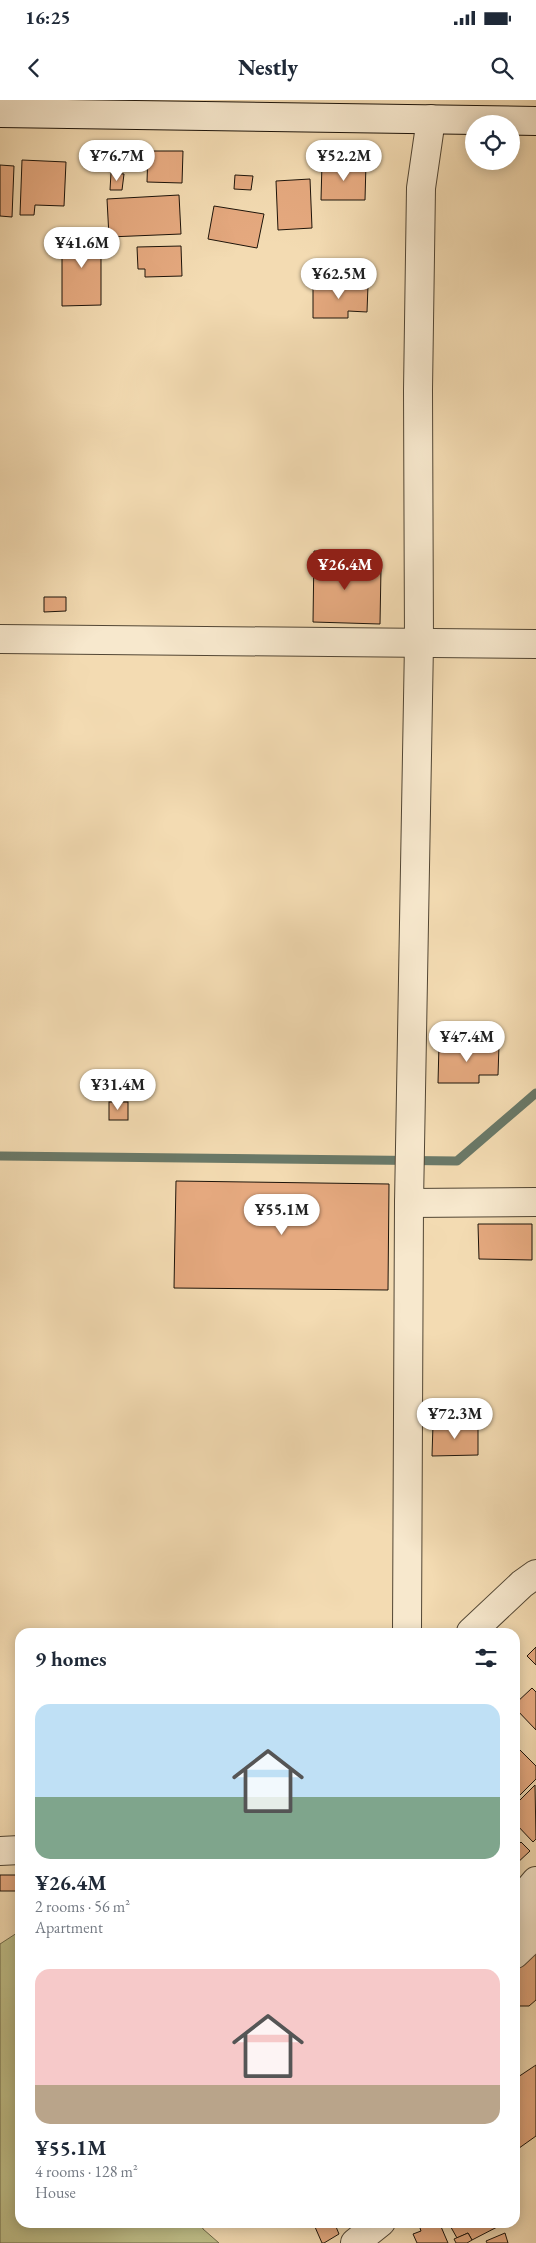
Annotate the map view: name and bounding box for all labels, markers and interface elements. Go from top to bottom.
text: 16:25 [25,5,71,30]
text: Nestly [238,53,298,82]
icon: back [20,54,48,82]
icon: search [488,54,516,82]
map controls [465,115,520,170]
button: locate [465,115,520,170]
pin: ¥76.7M [76,139,158,182]
pin: ¥52.2M [303,139,385,182]
text: ¥76.7M [90,145,144,166]
text: ¥52.2M [317,145,371,166]
pin: ¥41.6M [41,226,123,269]
text: ¥41.6M [55,232,109,253]
pin: ¥62.5M [298,258,380,300]
text: ¥62.5M [312,263,366,284]
pin: ¥26.4M [304,548,386,591]
text: ¥26.4M [318,554,372,575]
pin: ¥47.4M [426,1020,508,1063]
text: ¥47.4M [440,1026,494,1047]
pin: ¥31.4M [77,1068,159,1111]
text: ¥31.4M [91,1074,145,1095]
pin: ¥55.1M [241,1194,323,1236]
text: ¥55.1M [255,1199,309,1220]
pin: ¥72.3M [414,1398,496,1440]
text: ¥72.3M [428,1403,482,1424]
icon: filters [472,1644,500,1672]
text: 9 homes [35,1645,107,1672]
icon: home [223,1736,313,1826]
text: ¥26.4M [35,1869,106,1896]
text: 2 rooms · 56 m² [35,1896,130,1917]
text: Apartment [35,1917,103,1938]
icon: home [223,2001,313,2091]
text: ¥55.1M [35,2134,106,2161]
text: 4 rooms · 128 m² [35,2161,138,2182]
text: House [35,2182,76,2203]

